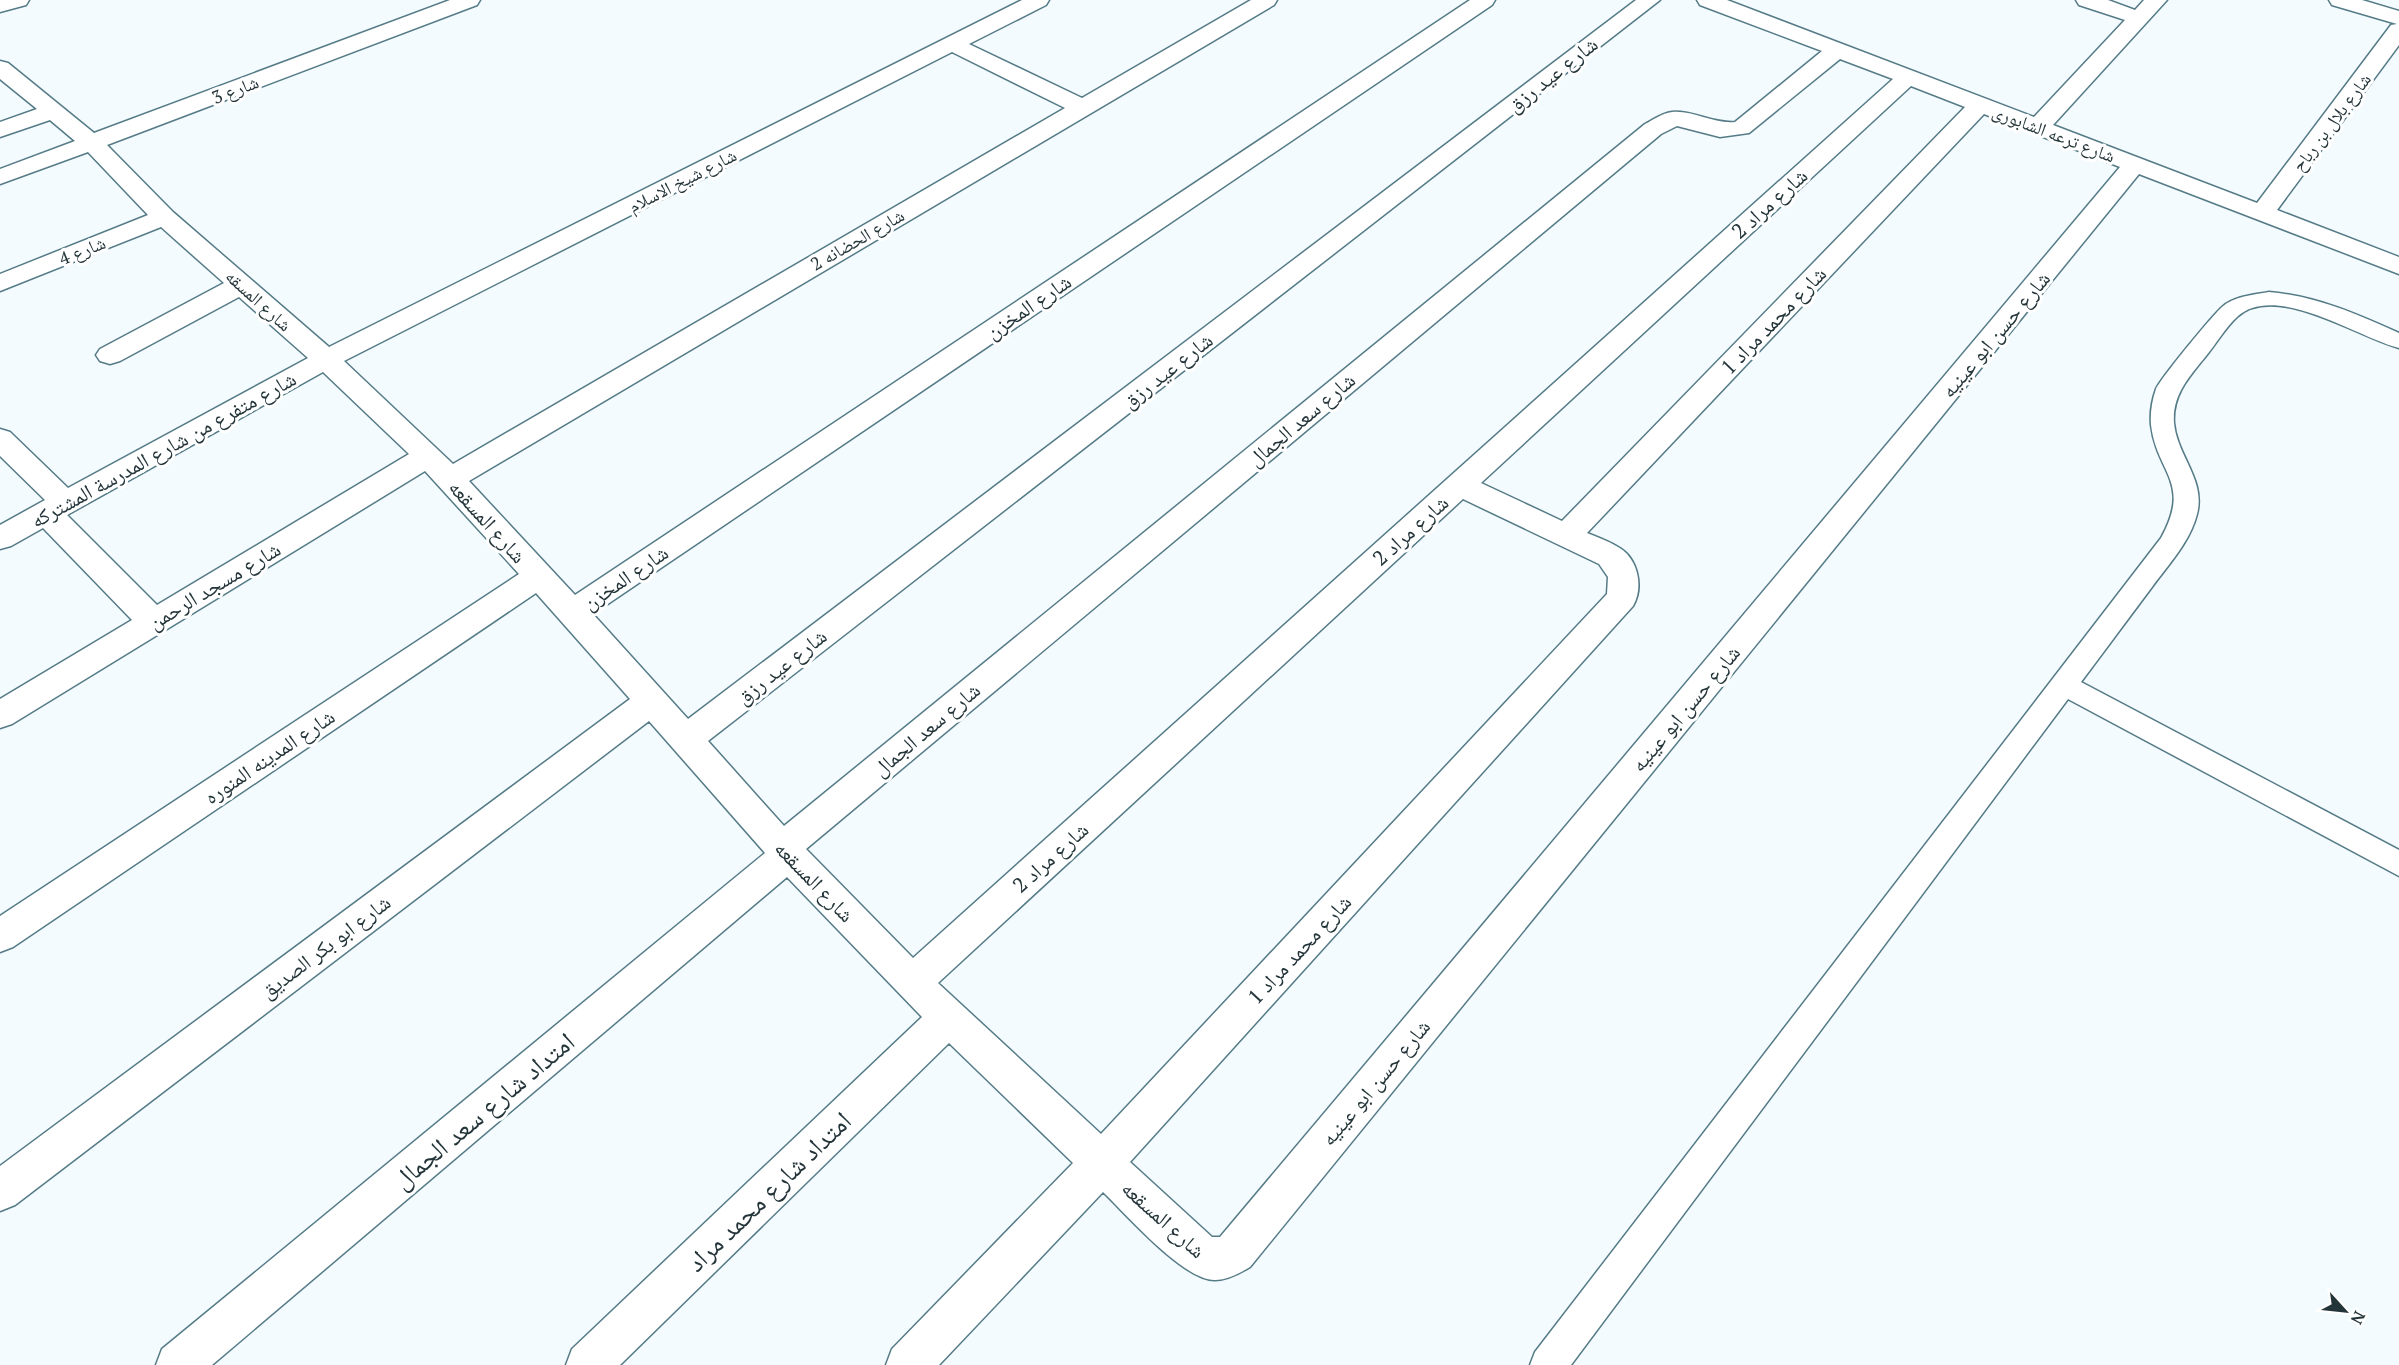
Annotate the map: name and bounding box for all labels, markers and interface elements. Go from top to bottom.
street label: شارع عيد رزق [1501,30,1603,118]
street label: شارع بلال بن رباح [2286,68,2377,177]
street label: شارع 3 [208,69,262,109]
street label: شارع ترعه الشابورى [1989,99,2119,167]
street label: شارع شيخ الاسلام [624,142,741,218]
street label: شارع مراد 2 [1725,161,1813,245]
street label: شارع الحضانه 2 [806,203,908,275]
street label: شارع 4 [55,230,109,270]
street label: شارع محمد مراد 1 [1714,260,1832,380]
street label: شارع المسقه [221,264,297,336]
street label: شارع حسن ابو عينيه [1934,265,2056,403]
street label: شارع المخزن [980,267,1076,345]
street label: شارع عيد رزق [1116,326,1218,414]
street label: شارع متفرع من شارع المدرسة المشتركه [25,364,301,534]
street label: شارع سعد الجمال [1241,366,1361,472]
street label: شارع المسقعه [443,473,533,569]
street label: شارع مراد 2 [1366,488,1454,572]
street label: شارع مسجد الرحمن [143,534,285,636]
street label: شارع المخزن [577,538,673,616]
street label: شارع عيد رزق [730,622,832,710]
street label: شارع حسن ابو عينيه [1624,639,1746,777]
street label: شارع سعد الجمال [866,676,986,782]
street label: شارع المدينه المنوره [198,702,340,810]
street label: شارع مراد 2 [1006,815,1094,899]
street label: شارع المسقعه [769,834,861,928]
street label: شارع ابو بكر الصديق [254,888,396,1004]
street label: شارع محمد مراد 1 [1241,888,1357,1010]
street label: شارع حسن ابو عينيه [1314,1013,1436,1151]
street label: امتداد شارع سعد الجمال [385,1024,581,1196]
street label: امتداد شارع محمد مراد [678,1104,858,1278]
street label: شارع المسقعه [1116,1174,1212,1264]
north arrow [2315,1281,2375,1341]
text: N [2346,1307,2371,1328]

